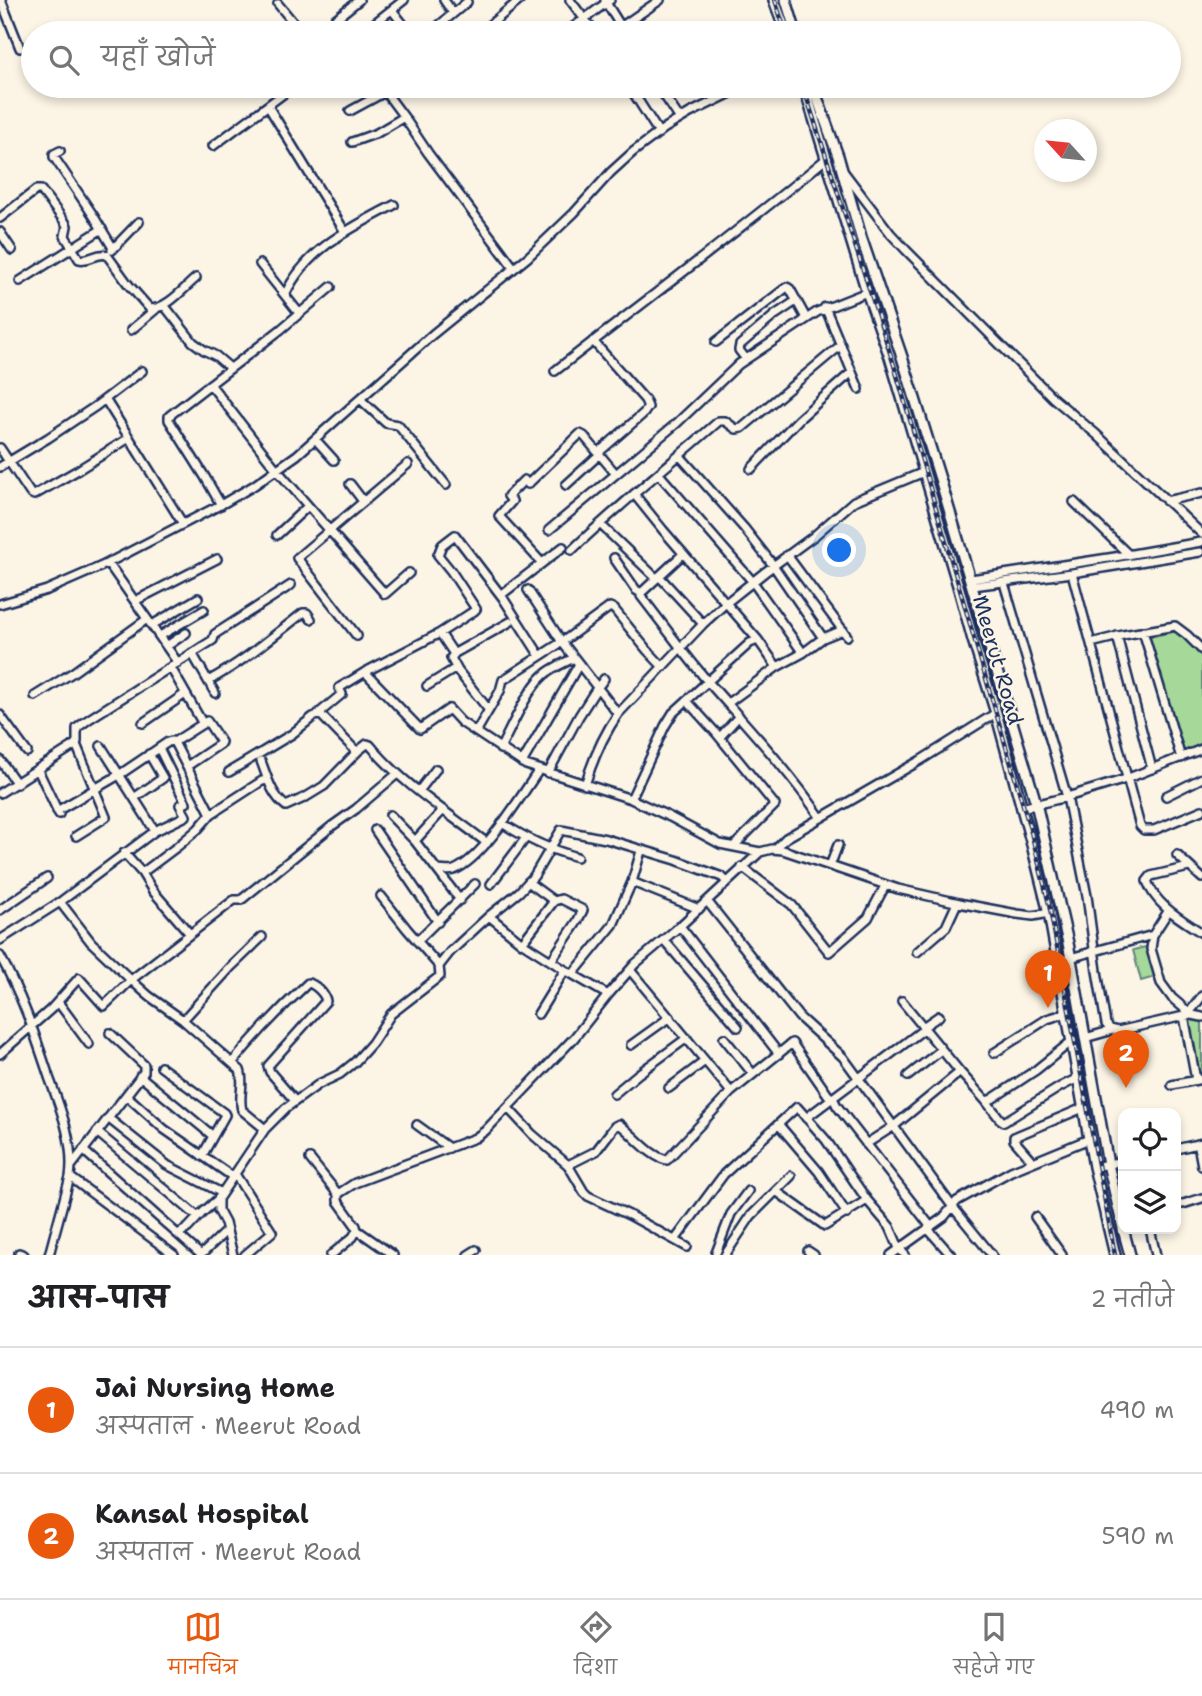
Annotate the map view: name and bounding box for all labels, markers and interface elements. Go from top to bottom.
search box [21,21,1181,98]
text: यहाँ खोजें [101,39,215,74]
icon: search [45,41,83,79]
north arrow [1034,119,1097,182]
your location [822,533,856,567]
street label: Meerut Road [966,592,1030,728]
pin: 1 [1025,950,1071,1008]
pin: 2 [1103,1030,1149,1088]
map controls [1118,1108,1181,1234]
button: locate [1118,1108,1181,1171]
button: layers [1118,1171,1181,1234]
text: आस-पास [28,1277,169,1318]
text: 2 नतीजे [1090,1284,1174,1314]
text: Jai Nursing Home [95,1370,335,1405]
text: 1 [46,1395,56,1425]
text: 490 m [1099,1395,1174,1425]
text: अस्पताल · Meerut Road [95,1411,361,1441]
text: Kansal Hospital [95,1496,309,1531]
text: 2 [43,1521,59,1551]
text: 590 m [1101,1521,1174,1551]
text: अस्पताल · Meerut Road [95,1537,361,1567]
tab: मानचित्र [168,1608,238,1688]
tab: दिशा [574,1608,617,1688]
tab: सहेजे गए [953,1608,1034,1688]

